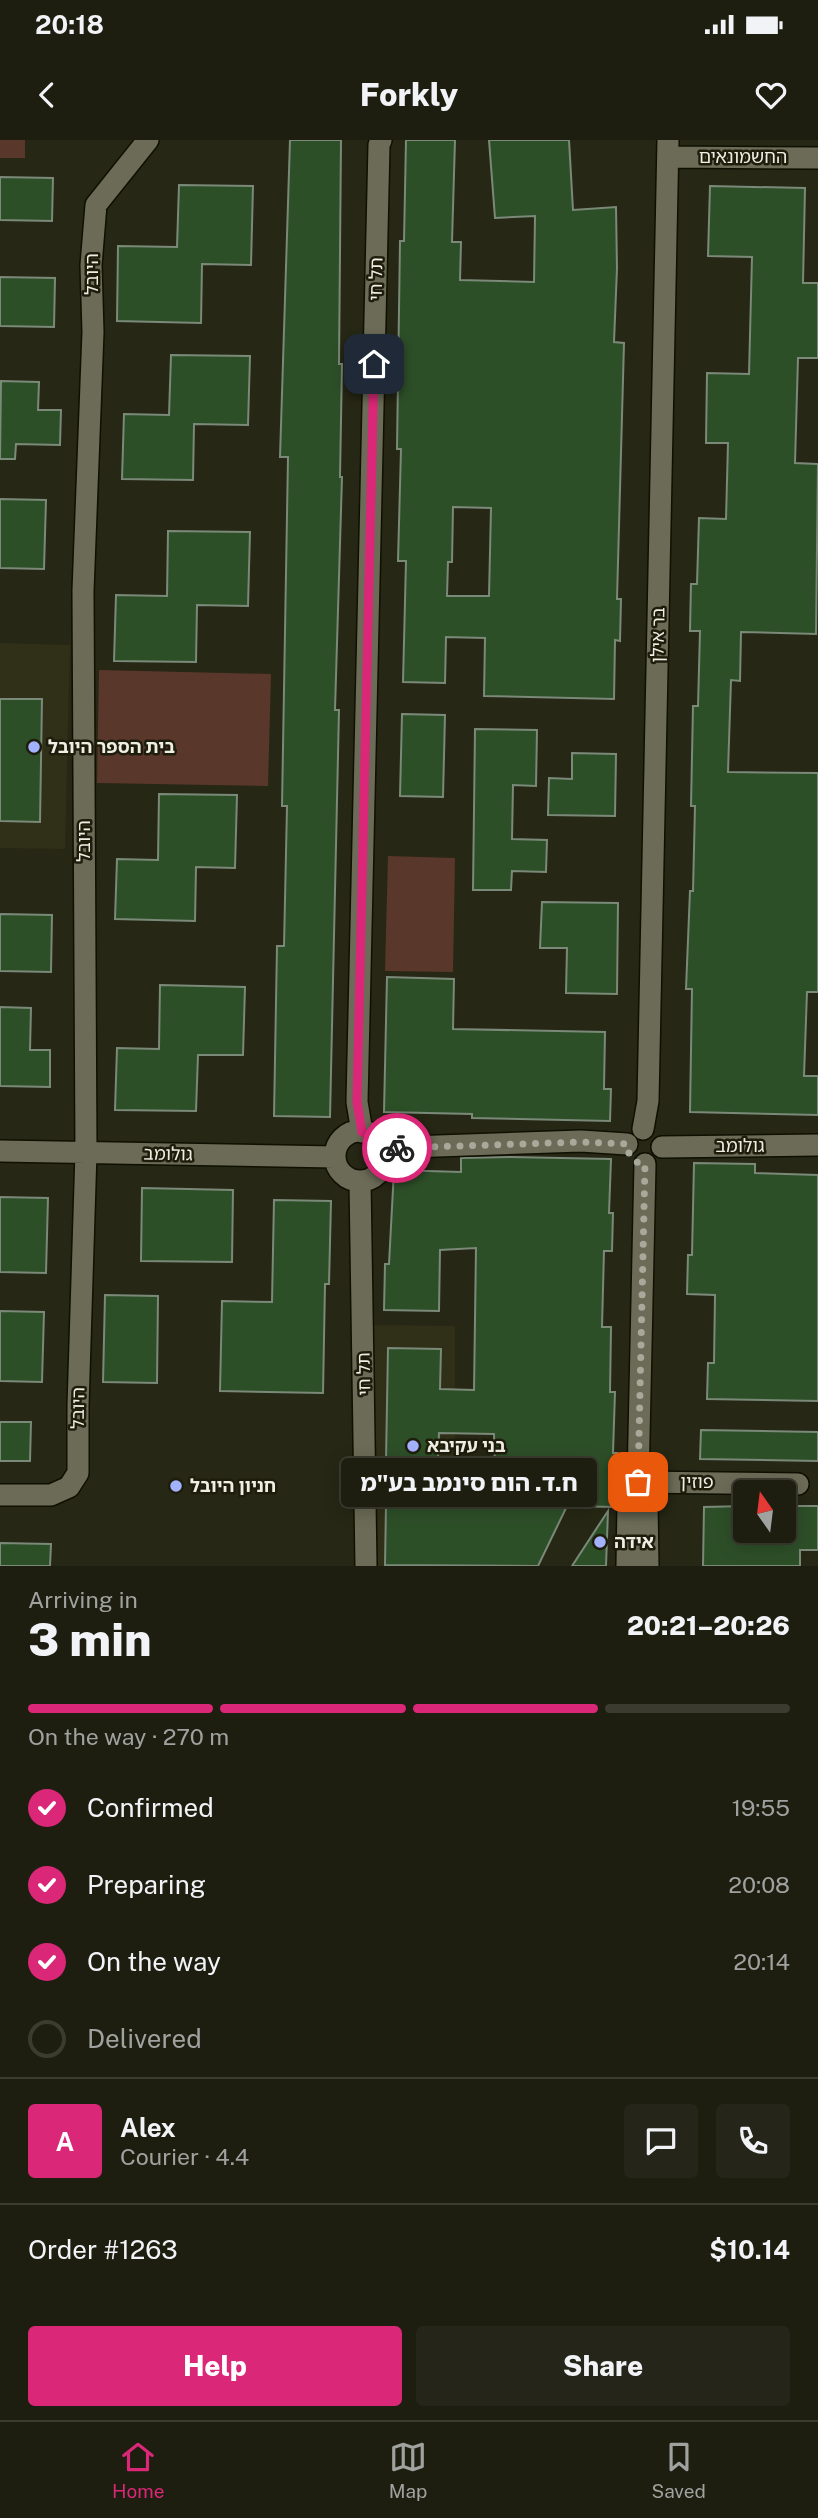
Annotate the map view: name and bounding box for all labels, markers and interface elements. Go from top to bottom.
text: 20:18 [35,9,104,40]
icon: back [28,76,66,114]
text: Forkly [360,76,458,113]
icon: heart [752,76,790,114]
street label: החשמונאים [699,146,787,167]
street label: היובל [81,253,102,295]
street label: תל חי [365,257,386,301]
pin [344,334,404,394]
icon: home [355,345,393,383]
street label: בר אילן [647,607,668,663]
place label: בית הספר היובל [48,736,175,757]
marker: בית הספר היובל [26,739,42,755]
street label: היובל [73,820,94,862]
courier [362,1113,432,1183]
icon: bike [378,1129,416,1167]
street label: גולומב [715,1135,765,1156]
street label: גולומב [143,1143,193,1164]
street label: תל חי [353,1352,374,1396]
street label: היובל [67,1387,88,1429]
place label: בני עקיבא [427,1435,506,1456]
marker: בני עקיבא [405,1438,421,1454]
pin [608,1452,668,1512]
callout: ח.ד. הום סינמב בע"מ [340,1458,596,1506]
icon: bag [619,1463,657,1501]
text: ח.ד. הום סינמב בע"מ [360,1469,578,1496]
street label: פוזין [680,1471,714,1492]
place label: חניון היובל [190,1475,276,1496]
marker: חניון היובל [168,1478,184,1494]
north arrow [733,1480,796,1544]
map controls [733,1480,796,1543]
place label: אידה [614,1531,654,1552]
marker: אידה [592,1534,608,1550]
text: Arriving in [28,1586,138,1613]
text: 20:21–20:26 [627,1610,790,1641]
text: 3 min [28,1612,152,1666]
text: On the way · 270 m [28,1723,229,1750]
icon: check [28,1789,66,1827]
text: Confirmed [87,1792,214,1823]
text: 19:55 [732,1794,790,1821]
icon: check [28,1866,66,1904]
text: Preparing [87,1869,206,1900]
text: 20:08 [728,1871,790,1898]
icon: check [28,1943,66,1981]
text: On the way [87,1946,221,1977]
text: 20:14 [733,1948,790,1975]
text: Delivered [87,2023,202,2054]
button: chat [624,2104,698,2178]
button: phone [716,2104,790,2178]
text: Alex [120,2112,176,2143]
text: A [56,2126,74,2157]
text: Courier · 4.4 [120,2143,249,2170]
text: Order #1263 [28,2234,178,2265]
text: $10.14 [709,2234,790,2265]
button: Help [28,2326,402,2406]
button: Share [416,2326,790,2406]
tab: Home [112,2438,164,2502]
tab: Map [389,2438,427,2502]
tab: Saved [652,2438,706,2502]

